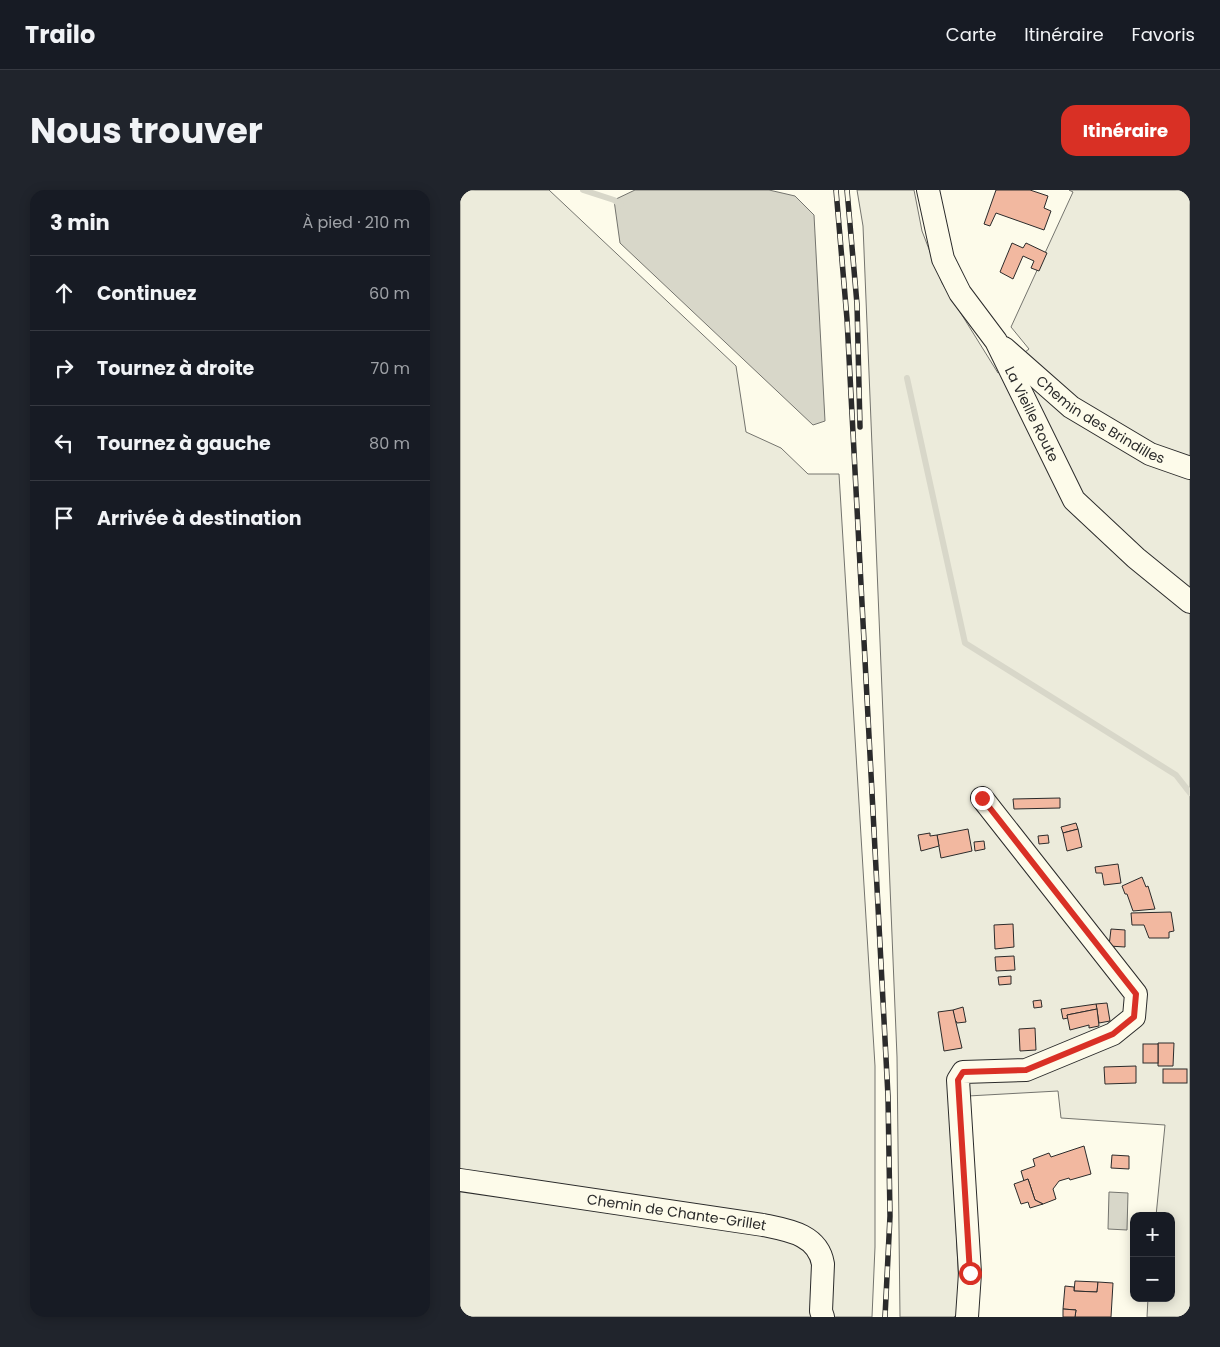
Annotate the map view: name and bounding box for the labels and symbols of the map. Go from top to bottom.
street label: La Vieille Route [1000,363,1064,465]
street label: Chemin des Brindilles [1032,371,1167,468]
route end [971,787,994,810]
street label: Chemin de Chante-Grillet [586,1189,768,1235]
route start [959,1262,982,1285]

